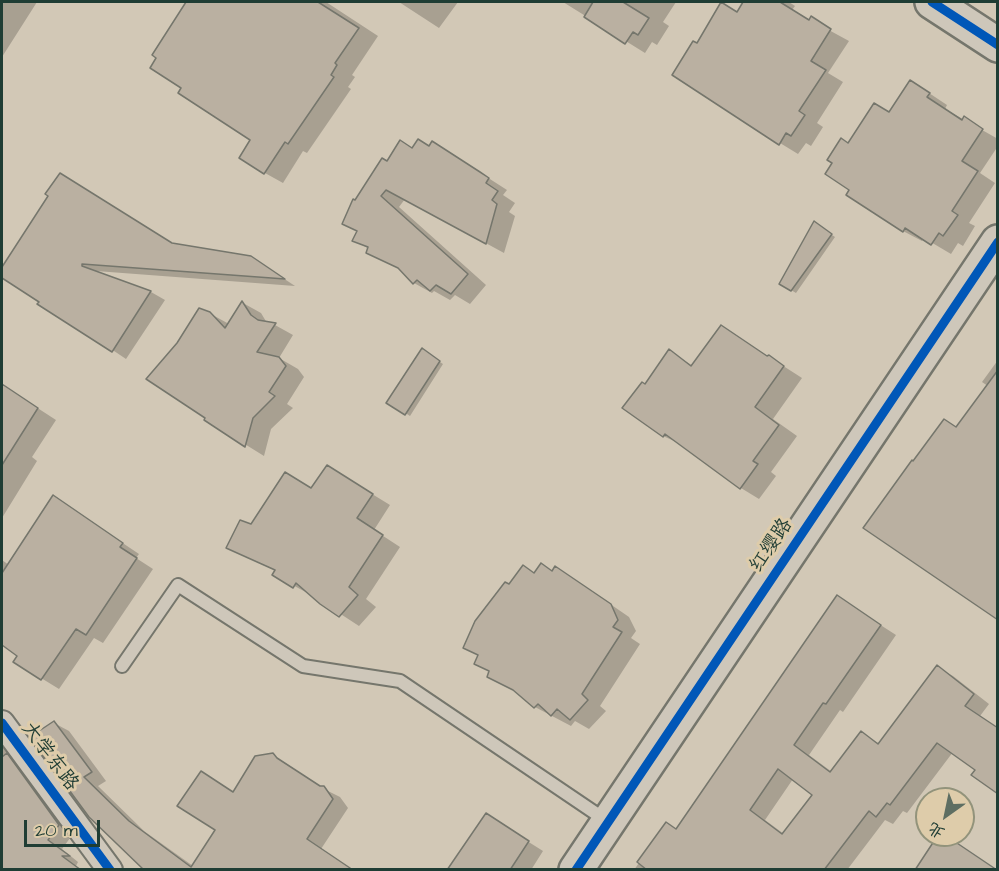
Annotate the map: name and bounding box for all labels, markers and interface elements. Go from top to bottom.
street label: 红缨路 [745,514,799,578]
street label: 大学东路 [15,718,83,796]
north arrow [915,787,975,847]
scale bar [27,808,104,846]
text: 北 [924,817,949,844]
text: 20 m [35,818,78,843]

